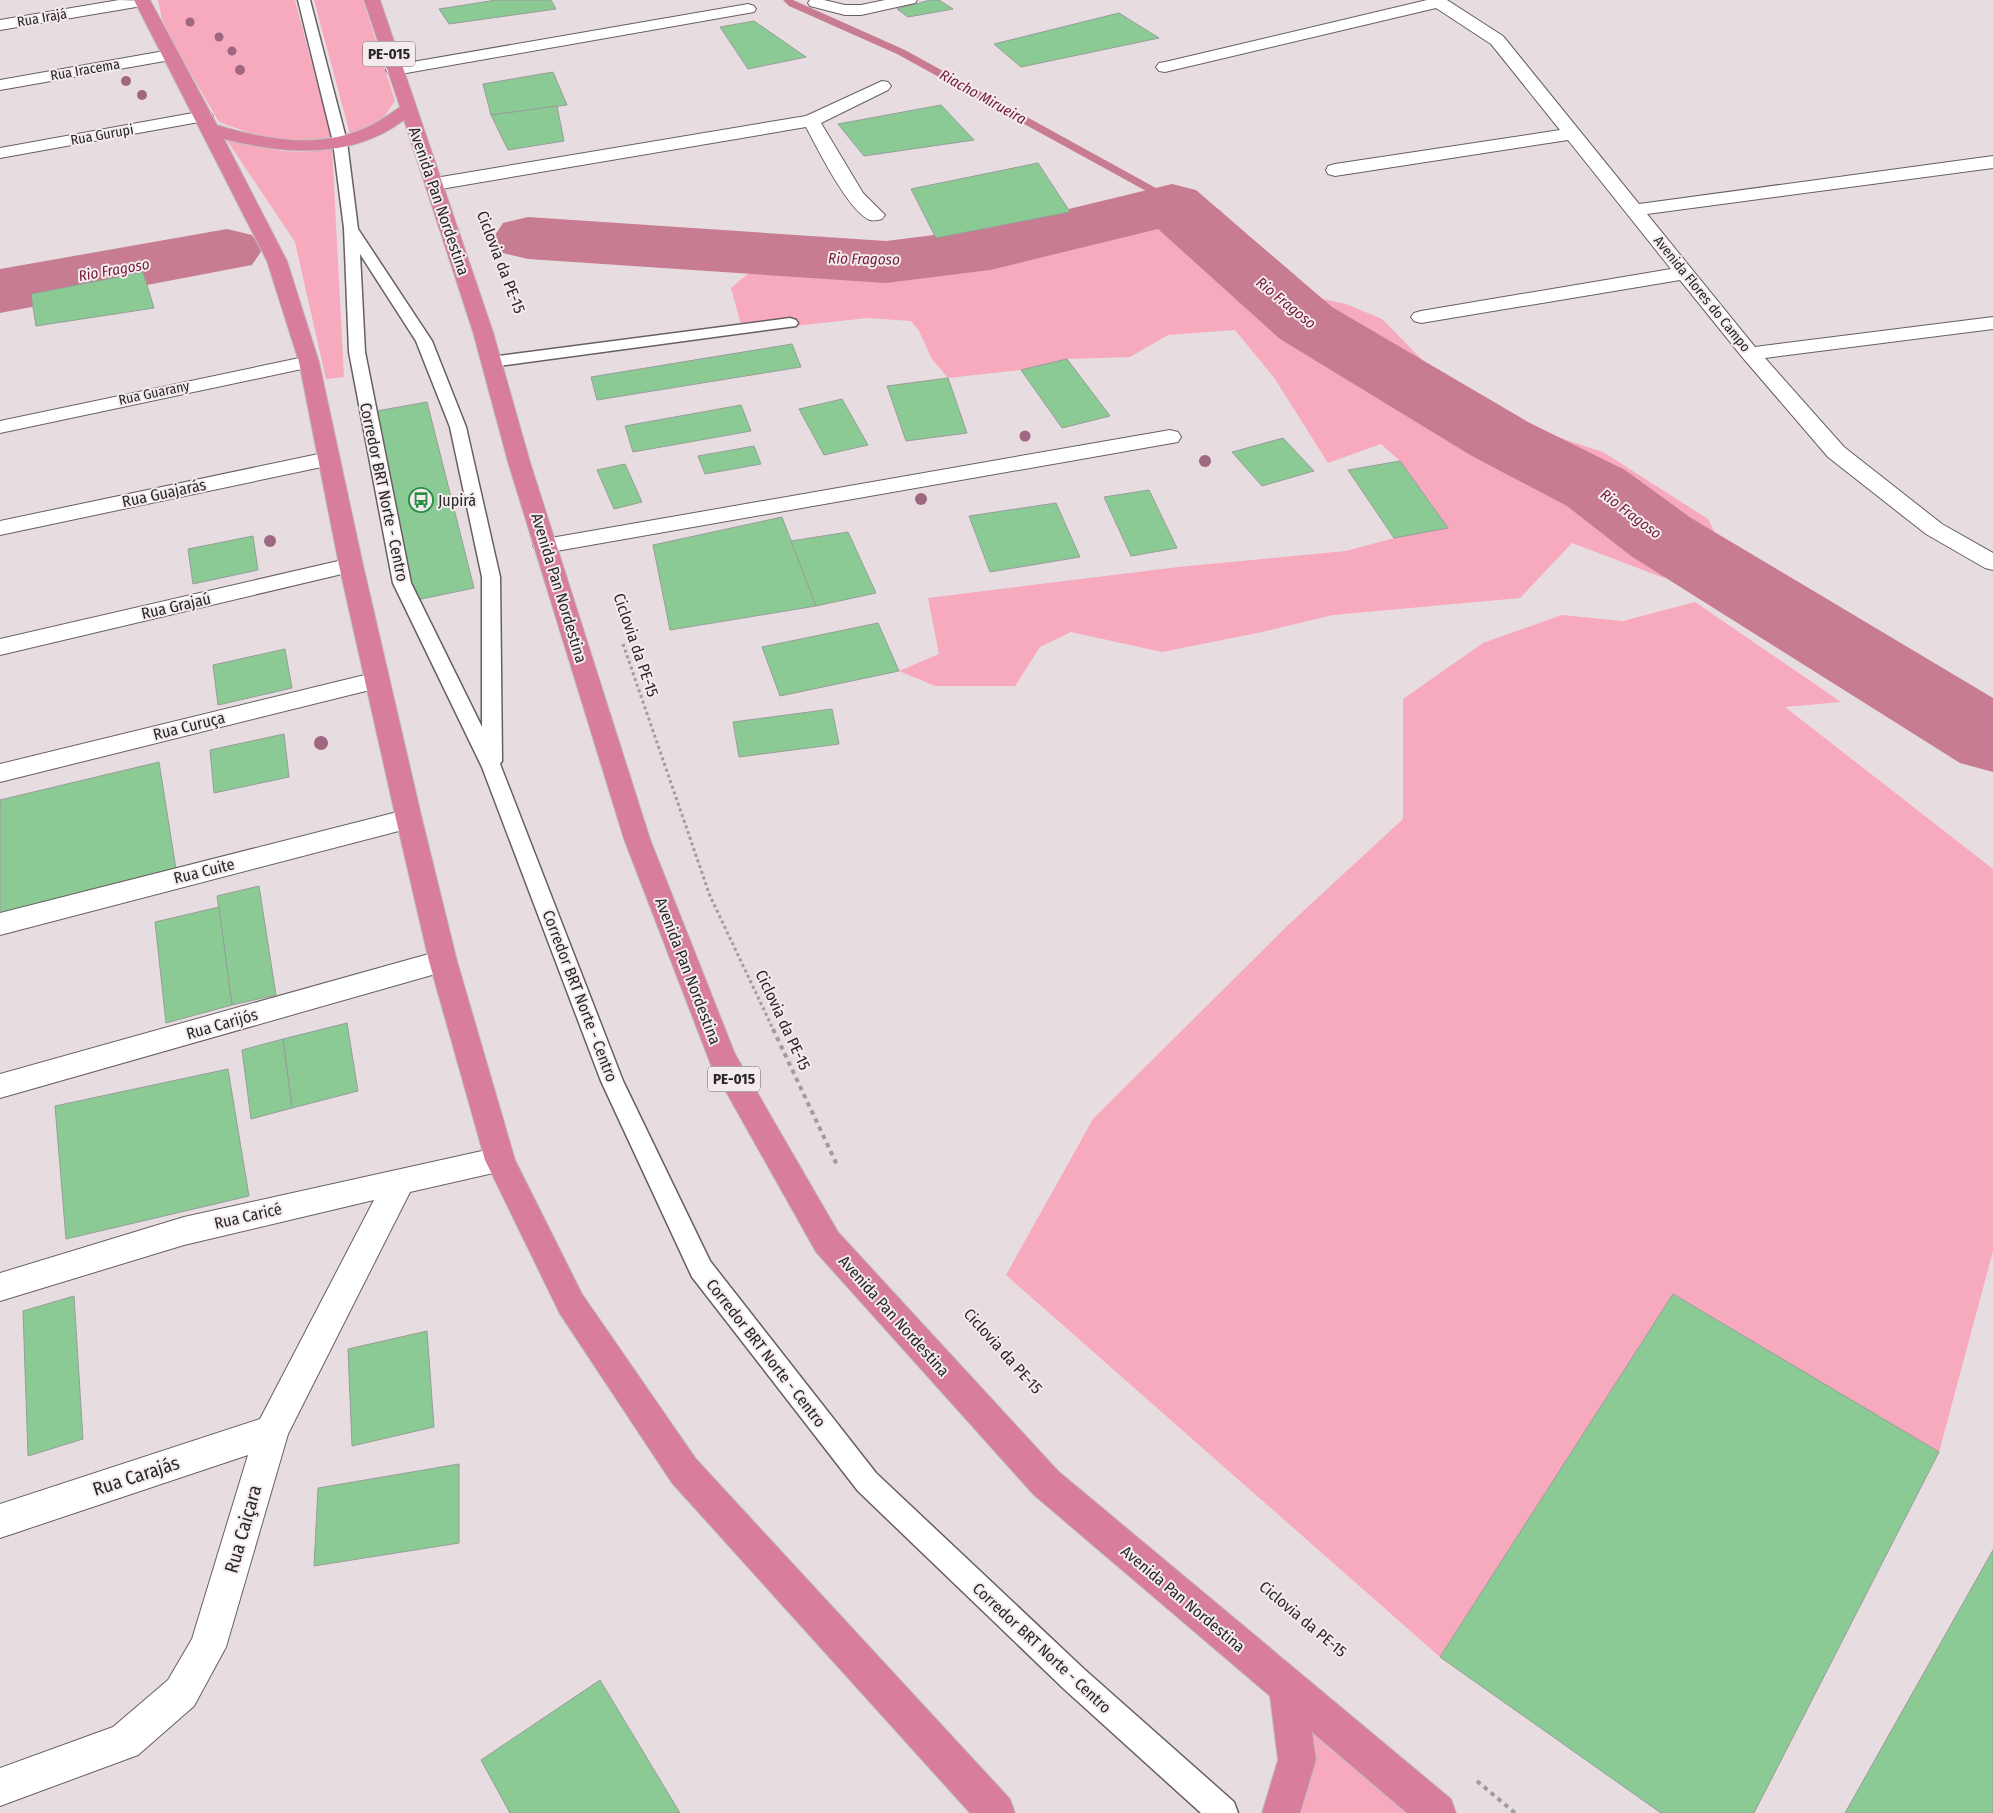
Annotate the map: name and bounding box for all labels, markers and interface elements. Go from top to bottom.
street label: Rua Irajá [16,5,68,31]
road number: PE-015 [363,42,415,66]
street label: Rua Iracema [49,55,121,84]
water label: Riacho Mirueira [937,66,1030,128]
street label: Rua Gurupi [69,121,135,149]
street label: Avenida Pan Nordestina [405,124,473,278]
street label: Ciclovia da PE-15 [473,208,529,316]
street label: Avenida Flores do Campo [1650,233,1754,355]
water label: Rio Fragoso [828,249,900,269]
water label: Rio Fragoso [77,255,151,285]
water label: Rio Fragoso [1252,273,1320,333]
street label: Rua Guarany [117,377,192,409]
street label: Corredor BRT Norte - Centro [356,401,412,583]
street label: Rua Guajarás [120,475,208,511]
water label: Rio Fragoso [1597,485,1665,543]
bus stop icon: Jupirá [408,487,434,513]
place label: Jupirá [438,491,476,510]
street label: Avenida Pan Nordestina [527,511,591,665]
street label: Rua Grajaú [139,589,213,623]
street label: Ciclovia da PE-15 [609,591,663,699]
street label: Rua Curuça [151,708,227,744]
street label: Rua Cuite [172,854,236,888]
street label: Avenida Pan Nordestina [651,895,725,1047]
street label: Corredor BRT Norte - Centro [538,907,622,1085]
street label: Ciclovia da PE-15 [751,967,815,1073]
street label: Rua Carijós [184,1005,260,1043]
road number: PE-015 [708,1066,760,1092]
street label: Rua Caricé [212,1199,284,1233]
street label: Avenida Pan Nordestina [835,1252,953,1380]
street label: Corredor BRT Norte - Centro [702,1275,830,1431]
street label: Ciclovia da PE-15 [960,1304,1046,1398]
street label: Rua Carajás [90,1451,182,1501]
street label: Rua Caiçara [220,1482,266,1576]
street label: Avenida Pan Nordestina [1117,1542,1249,1656]
street label: Ciclovia da PE-15 [1255,1577,1351,1661]
street label: Corredor BRT Norte - Centro [969,1579,1115,1717]

